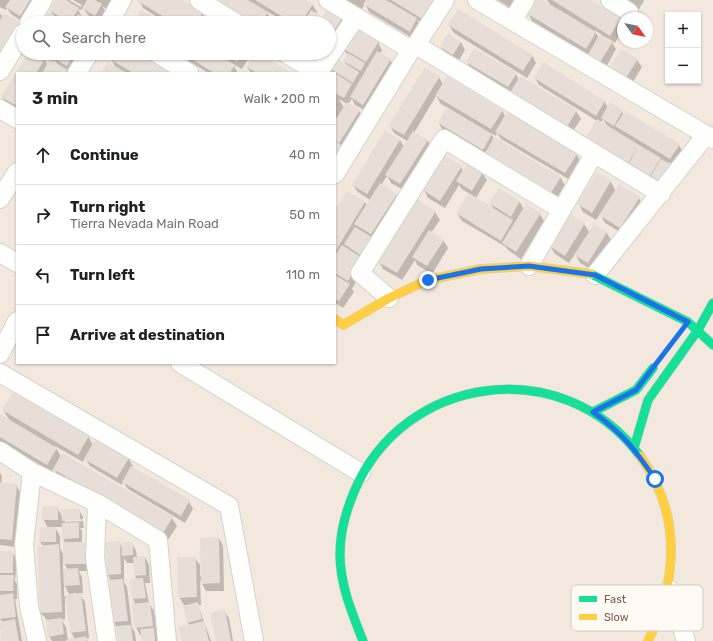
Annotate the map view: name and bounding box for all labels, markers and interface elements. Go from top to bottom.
north arrow [617,12,653,48]
map controls [665,12,701,84]
button: + [665,12,701,48]
search box [16,16,336,60]
icon: search [30,27,52,49]
text: Search here [62,29,146,47]
button: − [665,48,701,84]
text: 3 min [32,88,78,108]
text: Walk · 200 m [243,91,320,106]
icon: ahead [32,144,54,166]
text: Continue [70,146,139,164]
text: 40 m [289,147,320,162]
text: Turn right [70,198,145,216]
icon: right [32,204,54,226]
text: 50 m [289,207,320,222]
text: Tierra Nevada Main Road [70,216,219,231]
icon: left [32,264,54,286]
text: Turn left [70,266,135,284]
text: 110 m [286,267,320,282]
route end [419,271,437,289]
icon: arrive [32,324,54,346]
text: Arrive at destination [70,326,225,344]
route start [646,470,664,488]
legend [571,585,703,631]
text: Fast [604,593,627,606]
text: Slow [604,611,629,624]

